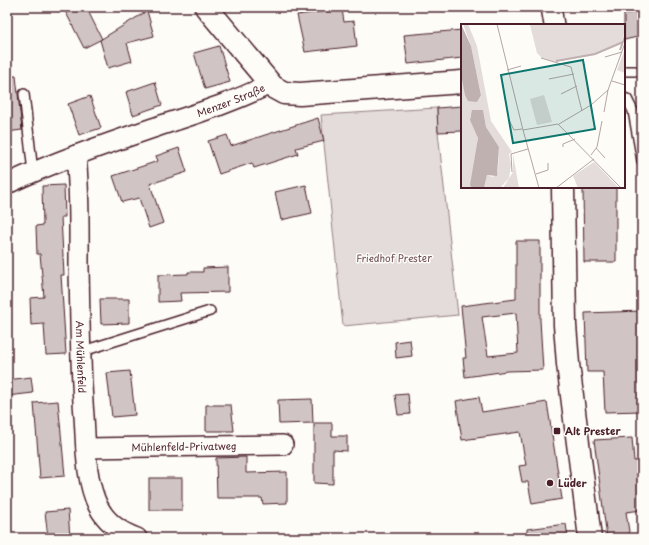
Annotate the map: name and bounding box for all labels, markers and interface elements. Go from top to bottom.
inset map [461,24,625,188]
street label: Menzer Straße [195,80,267,120]
park label: Friedhof Prester [356,250,432,265]
street label: Am Mühlenfeld [73,321,90,394]
place label: Alt Prester [565,423,621,438]
marker: Alt Prester [552,426,562,436]
street label: Mühlenfeld-Privatweg [131,438,237,454]
place label: Lüder [558,475,587,490]
marker: Lüder [545,478,555,488]

